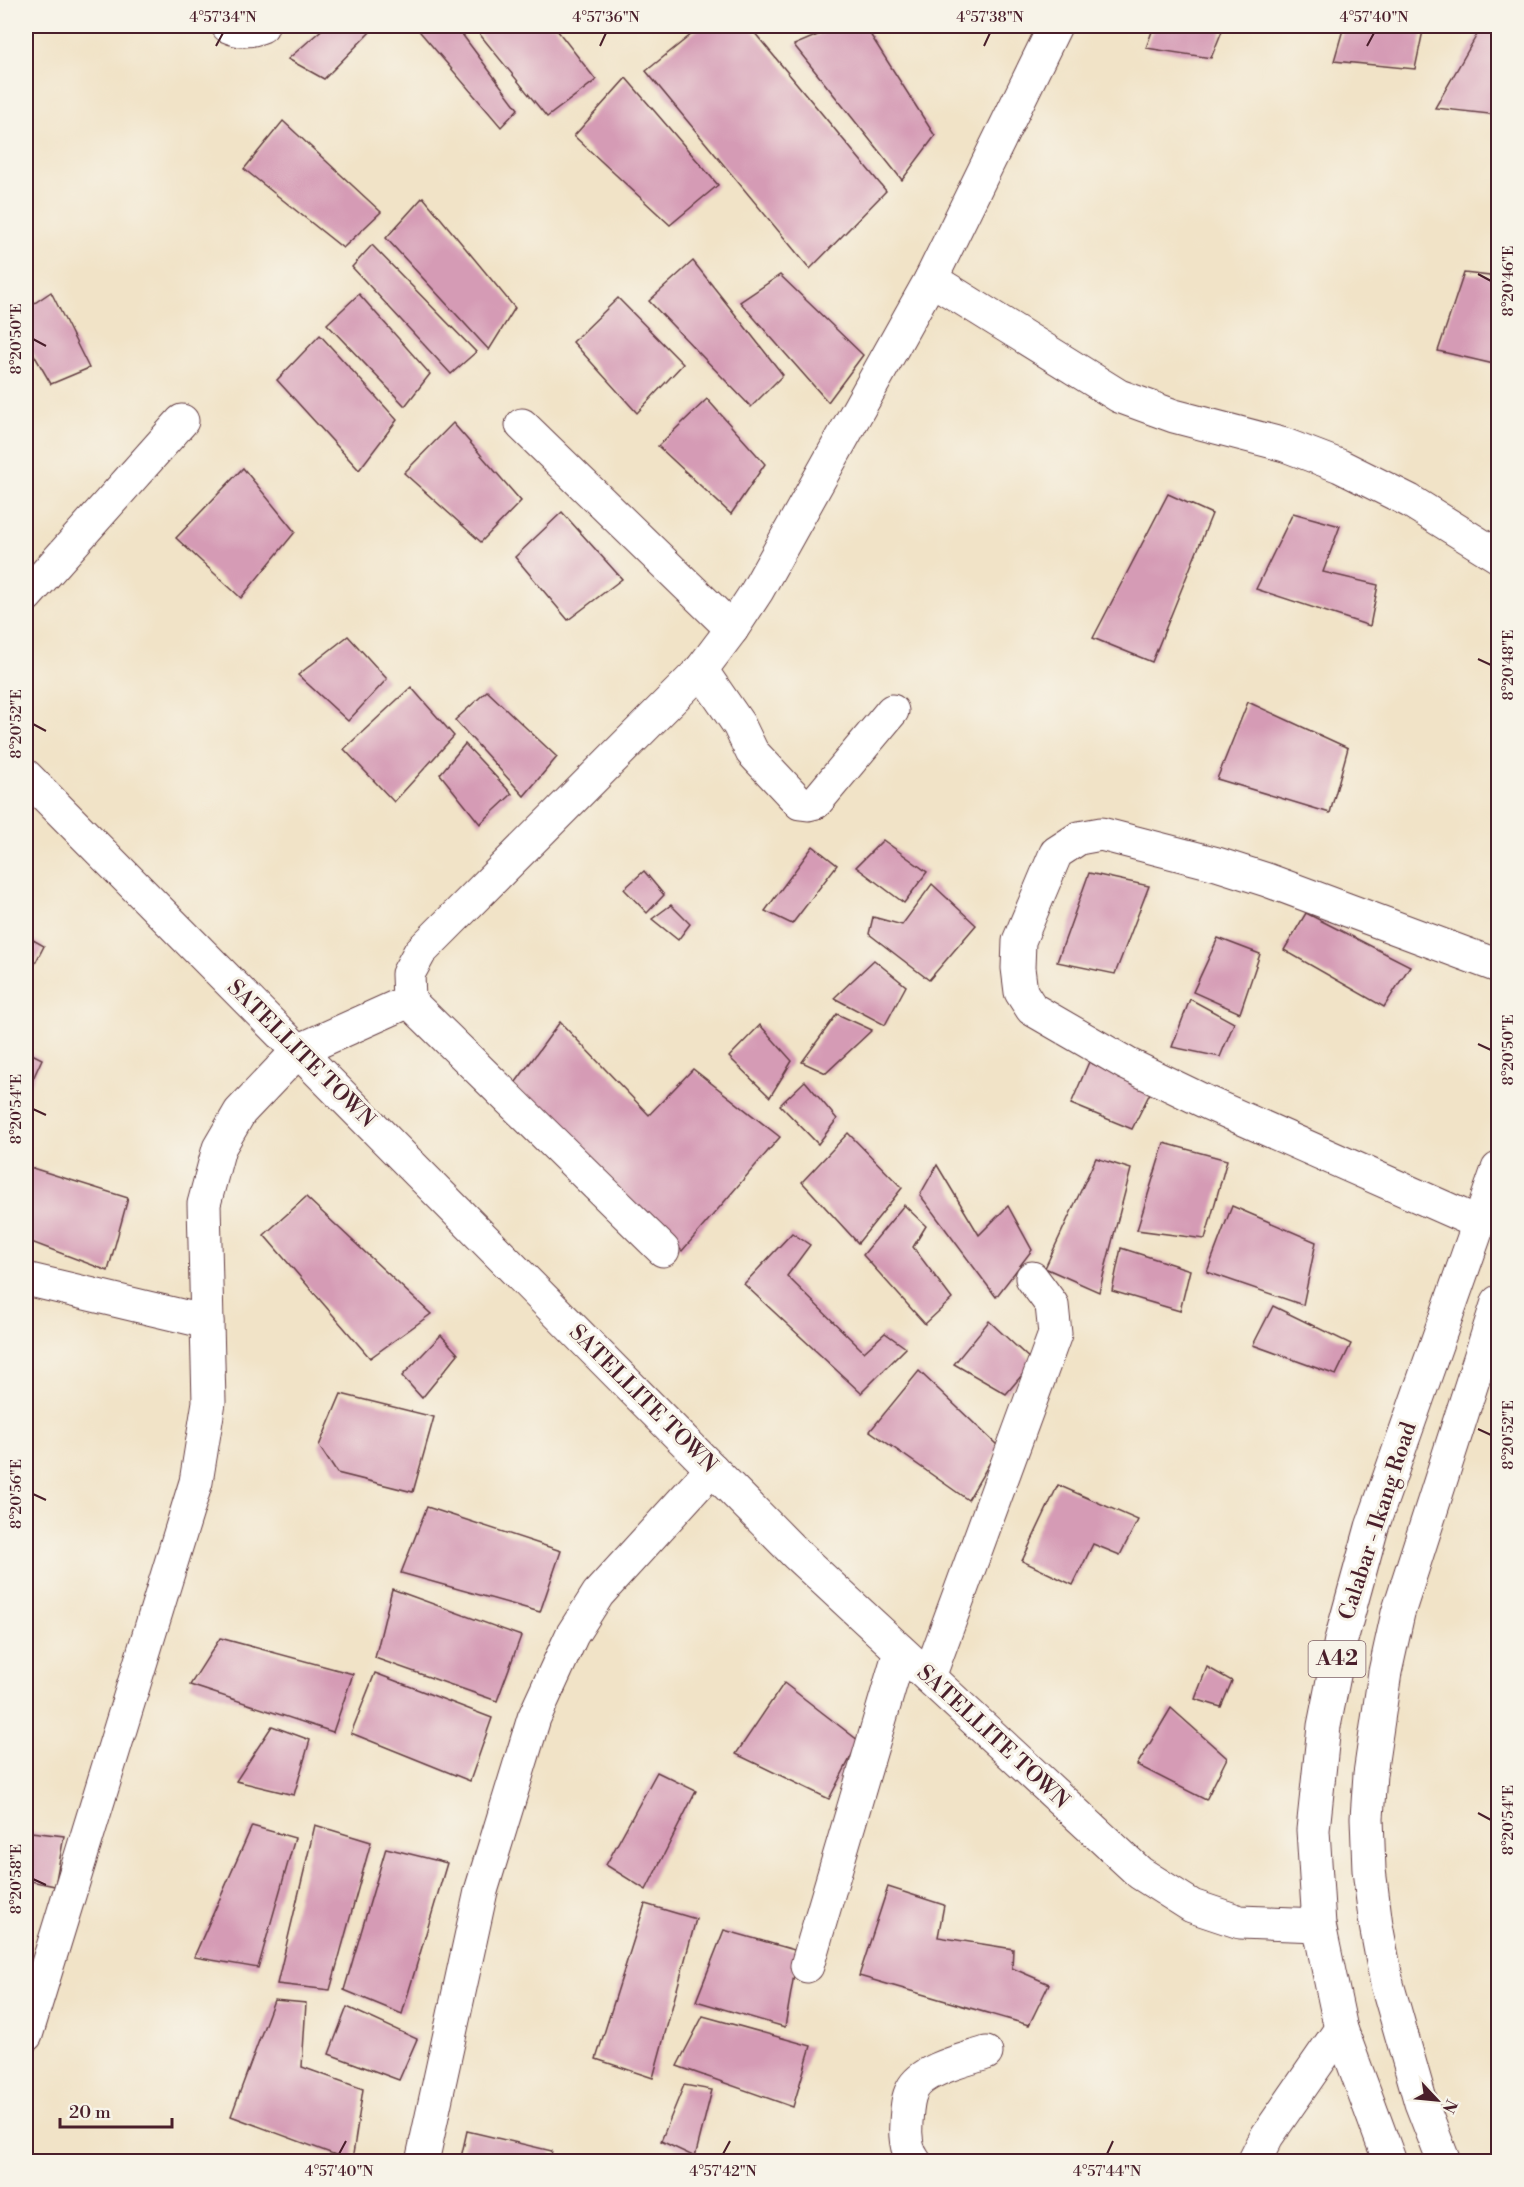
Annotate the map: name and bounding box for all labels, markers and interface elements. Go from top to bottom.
text: 4°57'34"N [189,8,257,27]
text: 4°57'36"N [572,8,640,27]
text: 4°57'38"N [956,8,1024,27]
text: 4°57'40"N [1340,8,1408,27]
text: 8°20'46"E [1499,246,1518,316]
text: 8°20'50"E [7,304,26,375]
text: 8°20'48"E [1499,630,1518,700]
text: 8°20'52"E [7,689,26,759]
street label: SATELLITE TOWN [221,974,381,1134]
text: 8°20'50"E [1499,1015,1518,1086]
text: 8°20'54"E [7,1074,26,1144]
street label: SATELLITE TOWN [563,1319,723,1479]
text: 8°20'52"E [1499,1400,1518,1470]
street label: Calabar - Ikang Road [1333,1418,1423,1623]
text: 8°20'56"E [7,1459,26,1529]
road number: A42 [1308,1641,1366,1677]
street label: SATELLITE TOWN [911,1660,1075,1815]
text: 8°20'54"E [1499,1785,1518,1855]
text: 8°20'58"E [7,1844,26,1914]
north arrow [1407,2070,1467,2130]
scale bar [60,2091,172,2129]
text: N [1438,2096,1461,2117]
text: 20 m [69,2101,111,2124]
text: 4°57'40"N [305,2162,373,2181]
text: 4°57'42"N [689,2162,757,2181]
text: 4°57'44"N [1073,2162,1141,2181]

